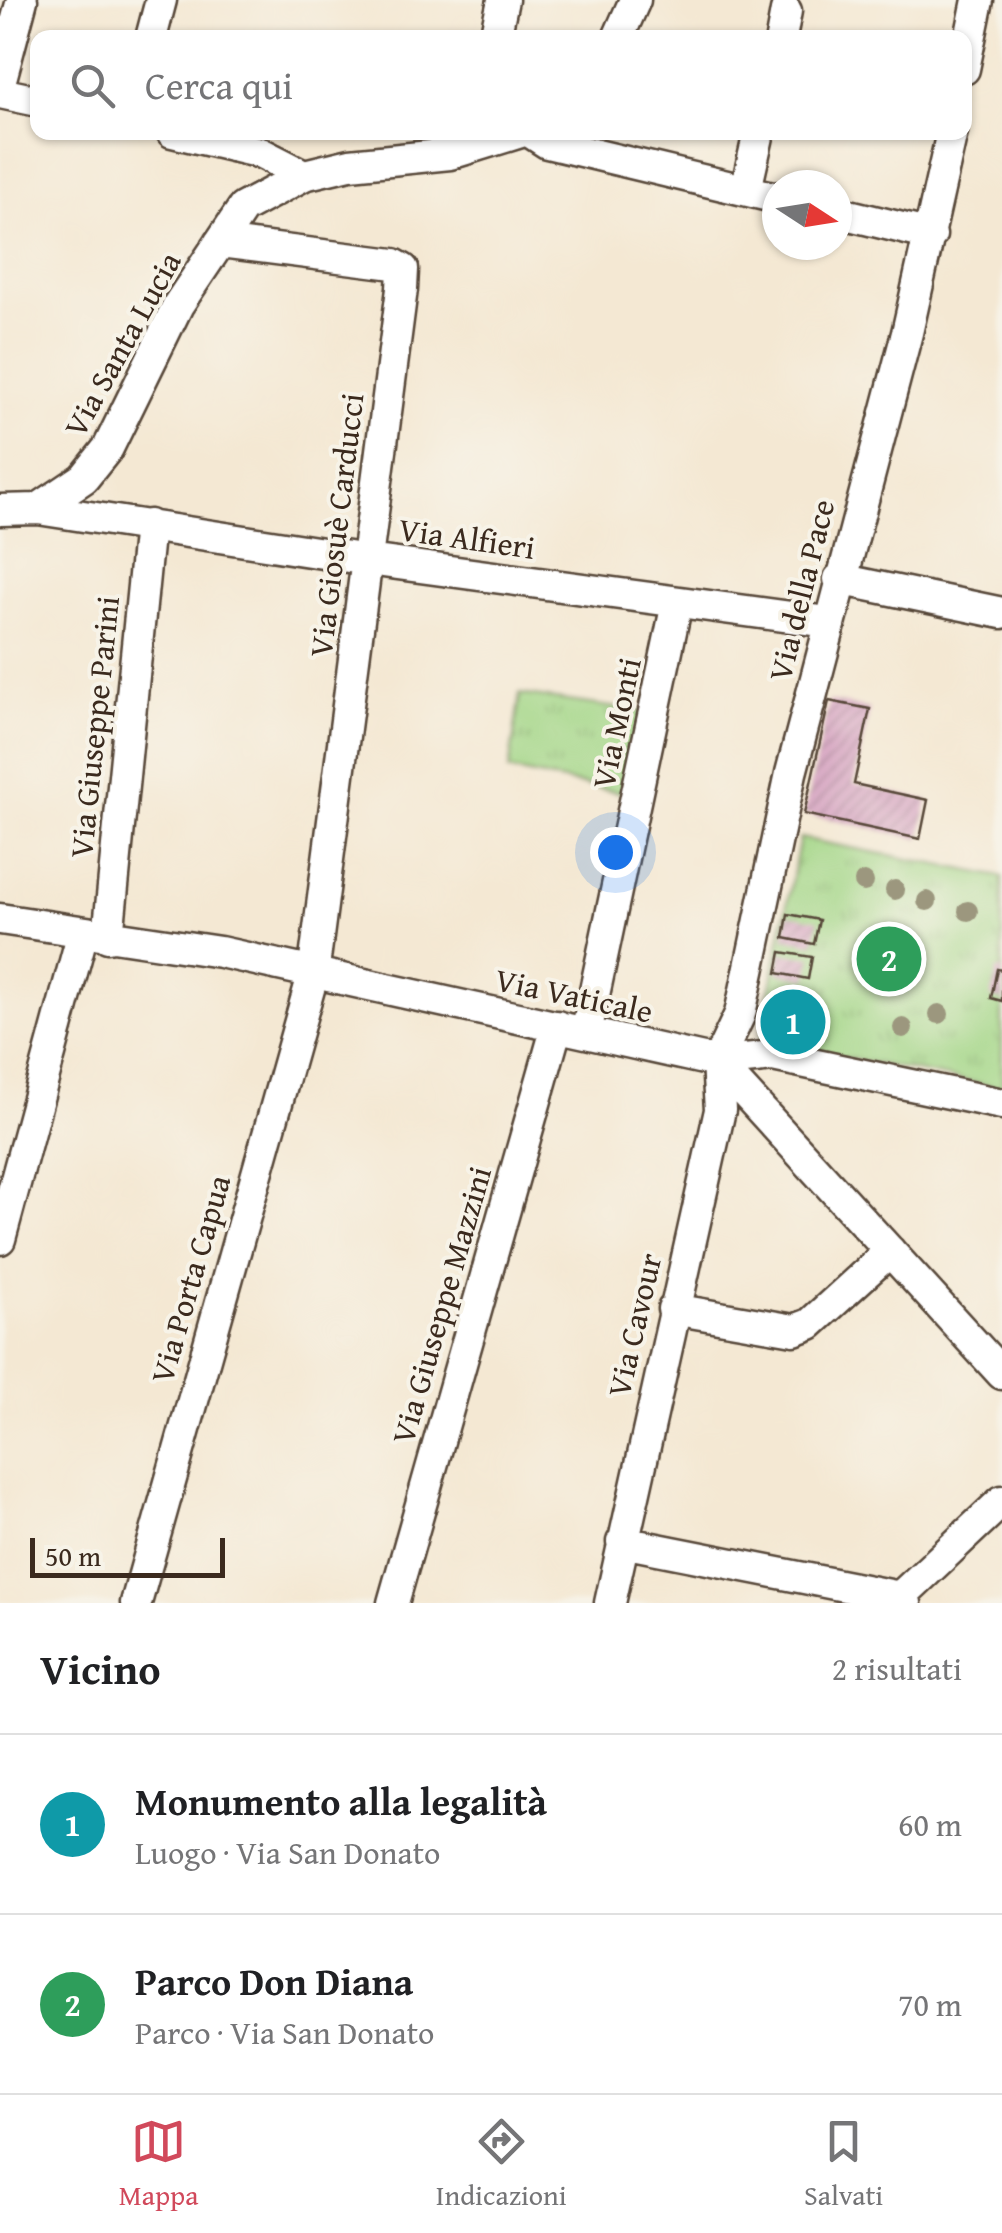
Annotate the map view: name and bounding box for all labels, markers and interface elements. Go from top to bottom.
search box [30,30,972,140]
text: Cerca qui [145,57,293,113]
icon: search [65,58,120,113]
north arrow [762,170,852,260]
street label: Via Santa Lucia [52,243,192,445]
street label: Via Giosuè Carducci [296,390,376,660]
street label: Via della Pace [756,494,846,686]
street label: Via Alfieri [396,505,538,571]
street label: Via Giuseppe Parini [57,594,131,860]
street label: Via Monti [579,653,653,793]
your location [590,827,641,878]
pin: 2 [856,922,922,996]
street label: Via Vaticale [491,955,657,1035]
pin: 1 [760,984,826,1060]
street label: Via Giuseppe Mazzini [379,1161,503,1449]
street label: Via Porta Capua [138,1169,242,1389]
street label: Via Cavour [595,1248,673,1402]
scale bar [30,1533,225,1578]
text: 50 m [45,1535,101,1576]
text: Vicino [40,1638,161,1699]
text: 2 risultati [832,1645,962,1692]
text: Monumento alla legalità [135,1773,547,1829]
text: 1 [64,1801,81,1848]
text: 60 m [898,1801,962,1848]
text: Luogo · Via San Donato [135,1829,440,1876]
text: Parco Don Diana [135,1953,413,2009]
text: 2 [64,1981,81,2028]
text: 70 m [898,1981,962,2028]
text: Parco · Via San Donato [135,2009,434,2056]
tab: Mappa [119,2114,198,2215]
tab: Indicazioni [436,2114,567,2215]
tab: Salvati [804,2114,883,2215]

